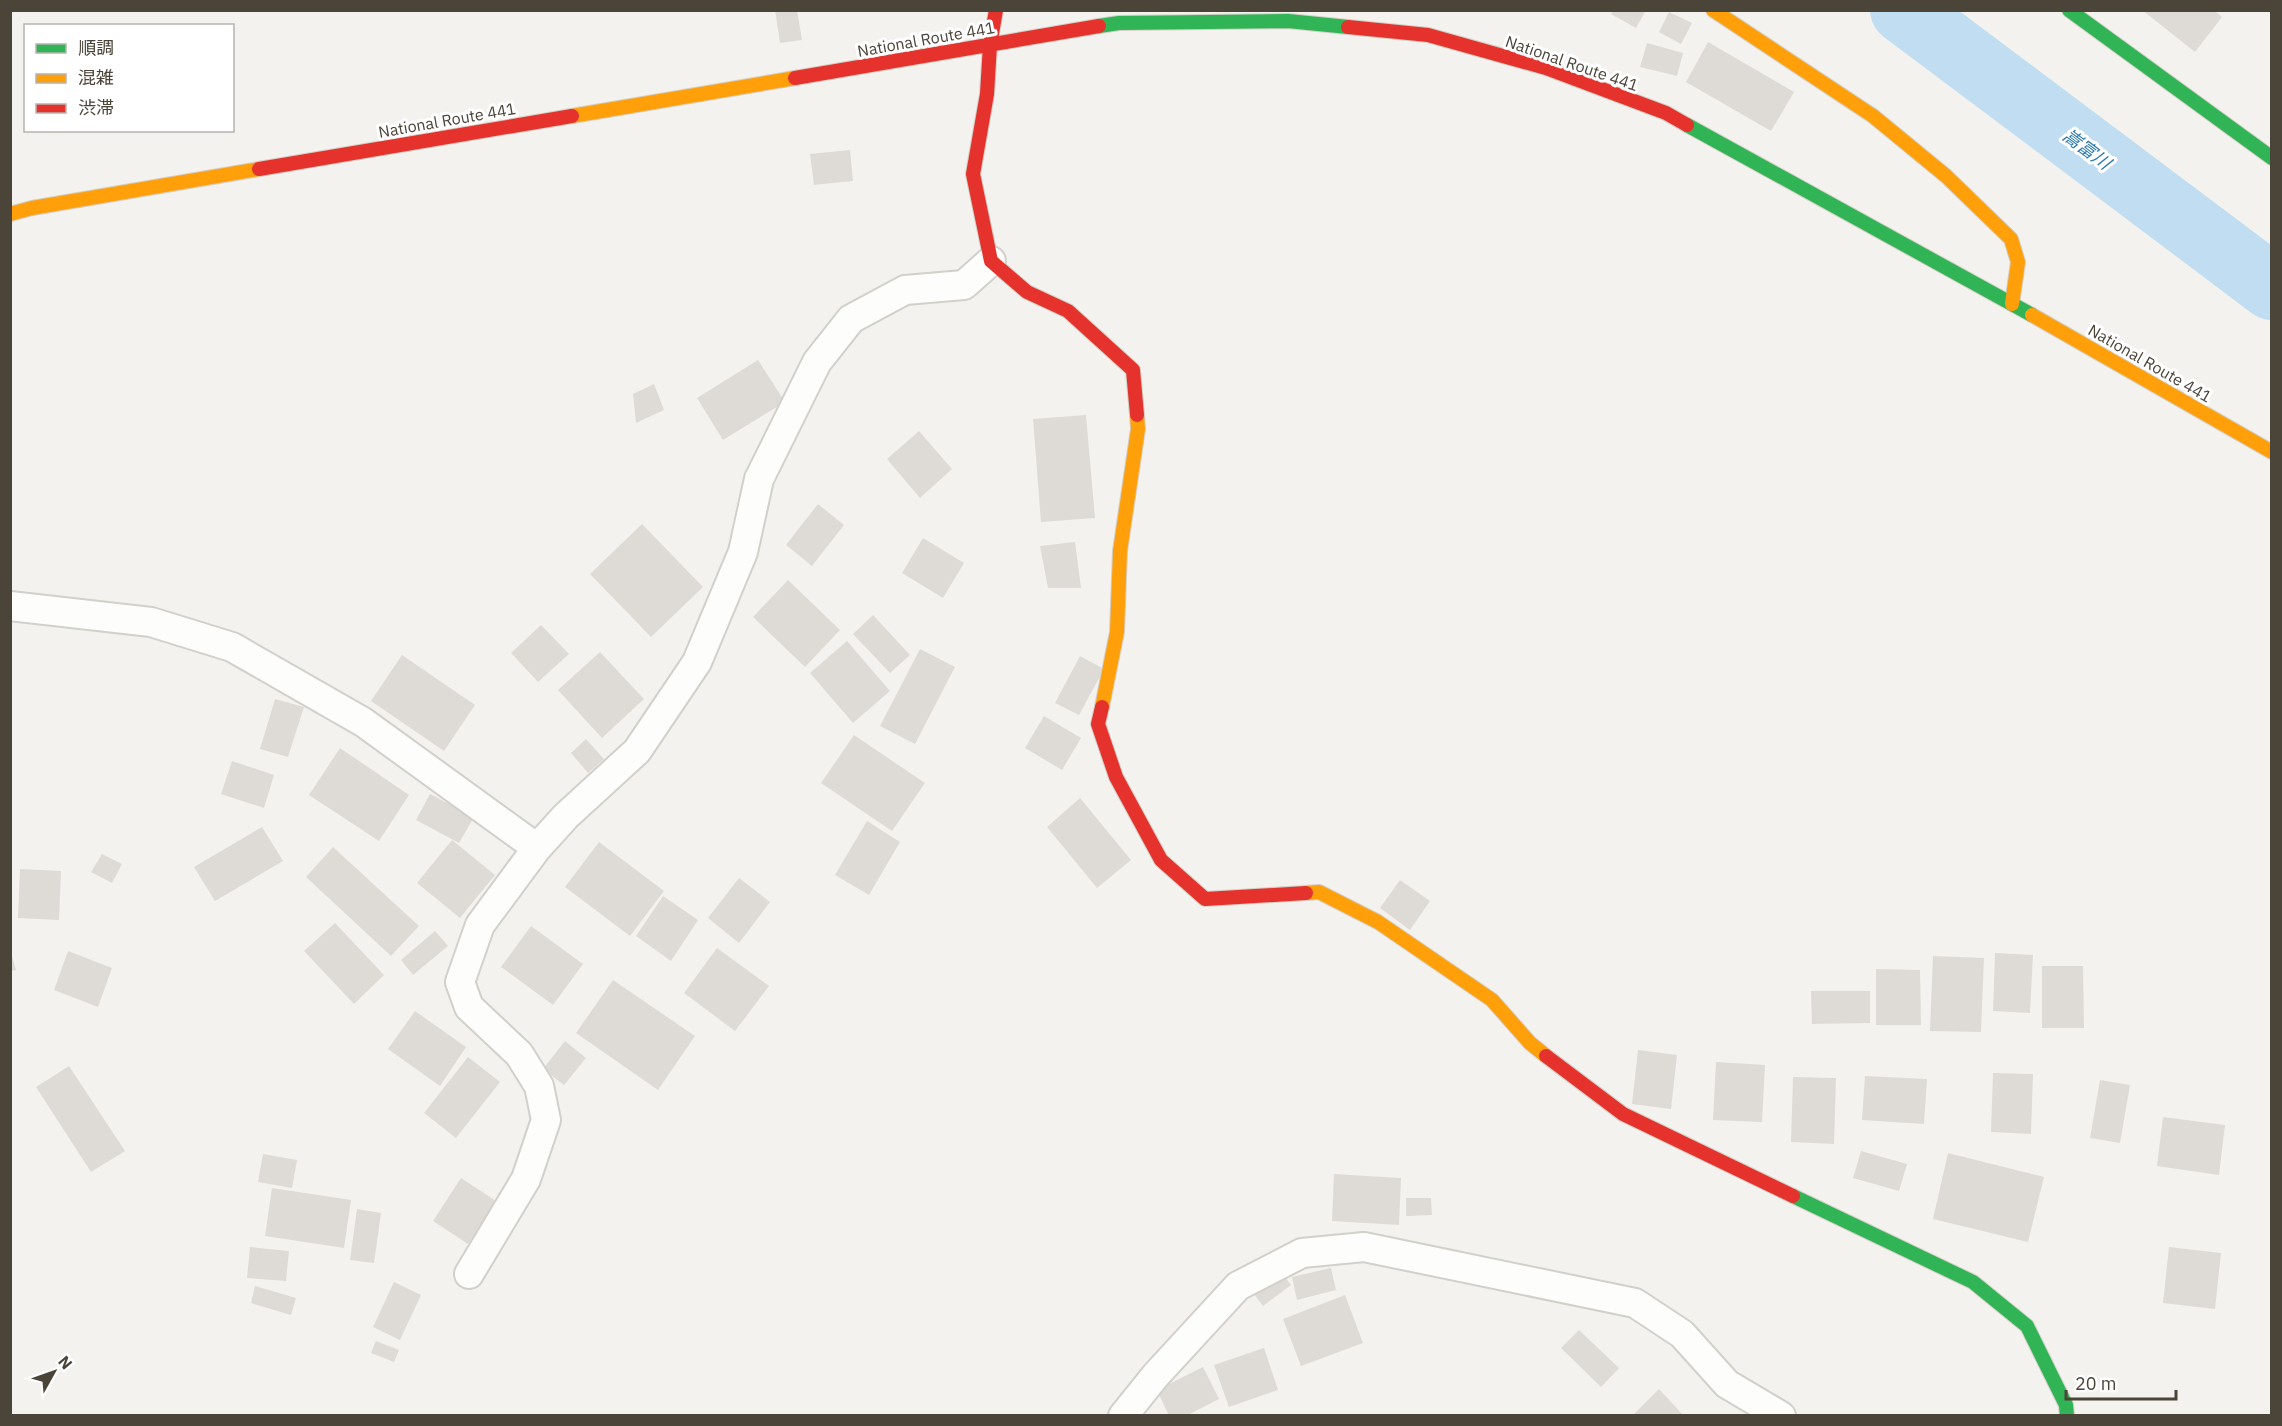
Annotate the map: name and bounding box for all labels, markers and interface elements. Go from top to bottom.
street label: National Route 441 [856,17,996,61]
legend [24,24,234,132]
street label: National Route 441 [1503,31,1641,95]
text: 順調 [78,36,114,59]
text: 混雑 [78,66,114,89]
text: 渋滞 [78,96,114,119]
street label: National Route 441 [377,98,517,142]
water label: 嵩富川 [2059,124,2117,176]
street label: National Route 441 [2085,320,2215,406]
north arrow [24,1342,84,1402]
text: N [54,1351,77,1373]
scale bar [2066,1363,2176,1401]
text: 20 m [2075,1372,2117,1395]

